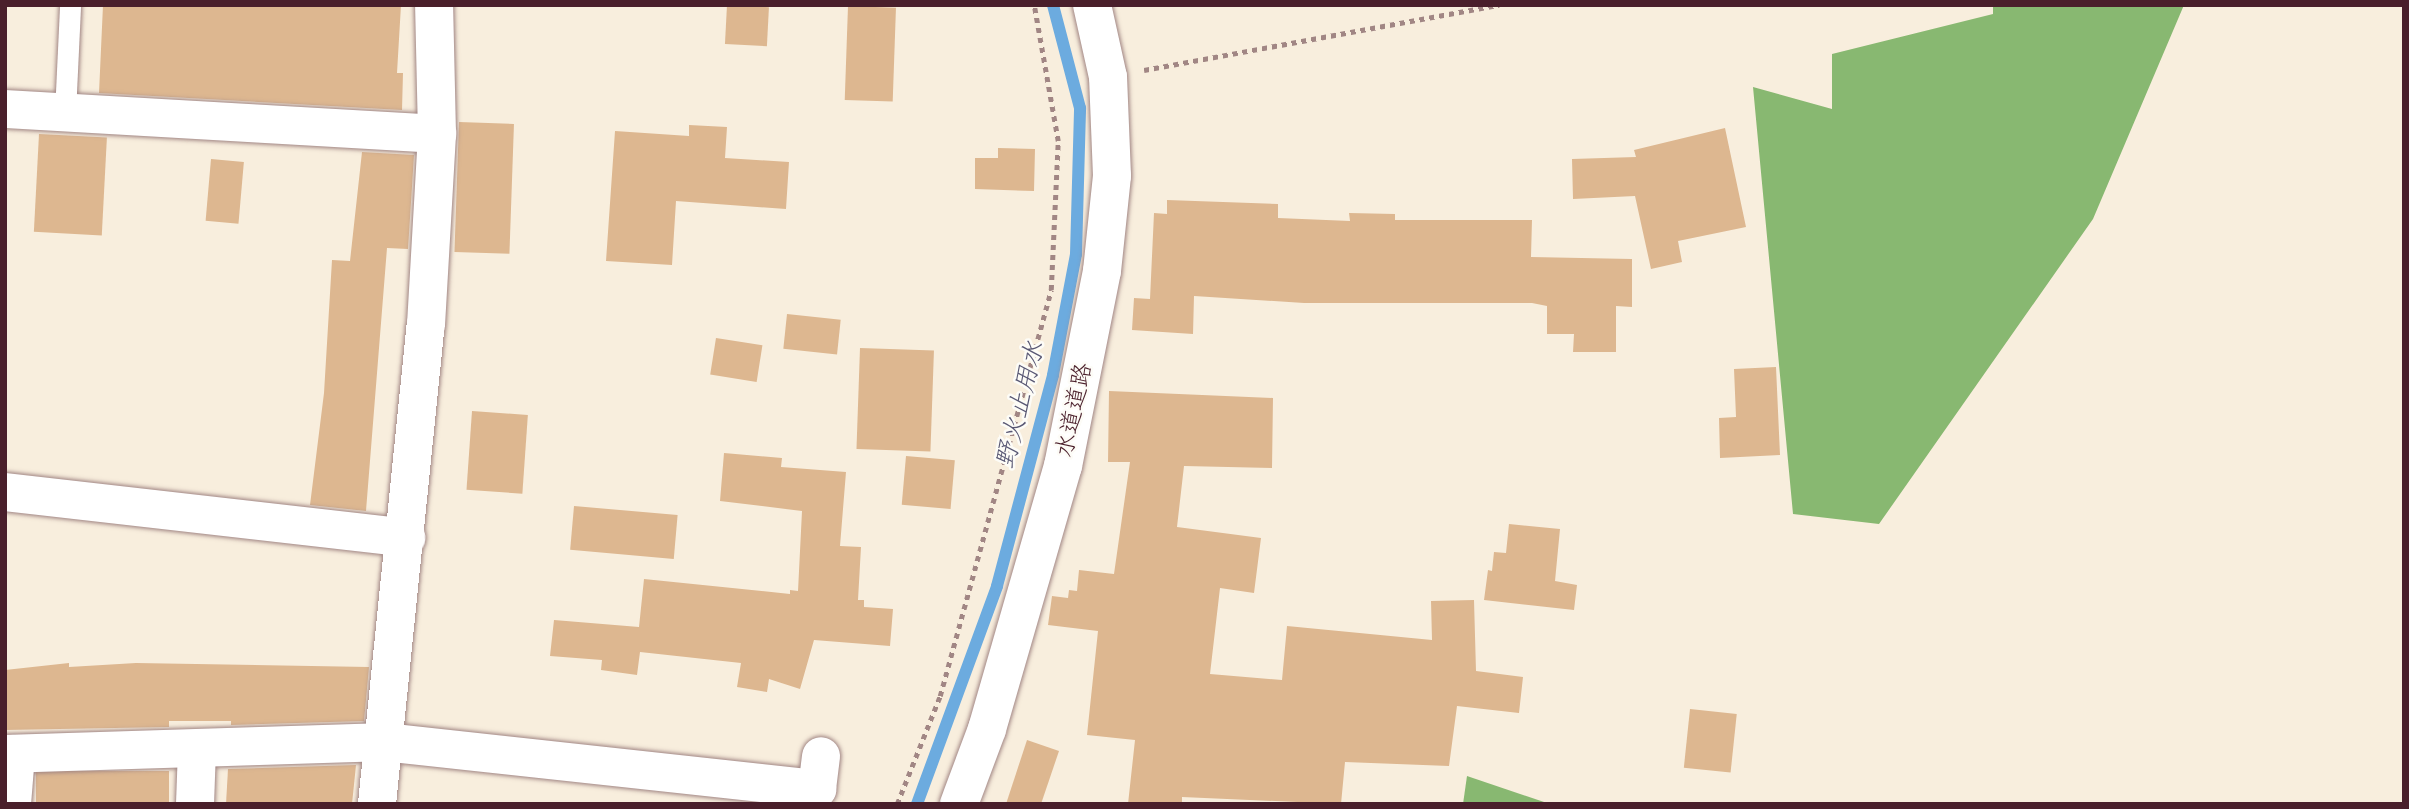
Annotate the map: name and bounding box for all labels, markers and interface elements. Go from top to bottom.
water label: 野火止用水 [989,338,1051,472]
street label: 水道道路 [1050,360,1098,460]

